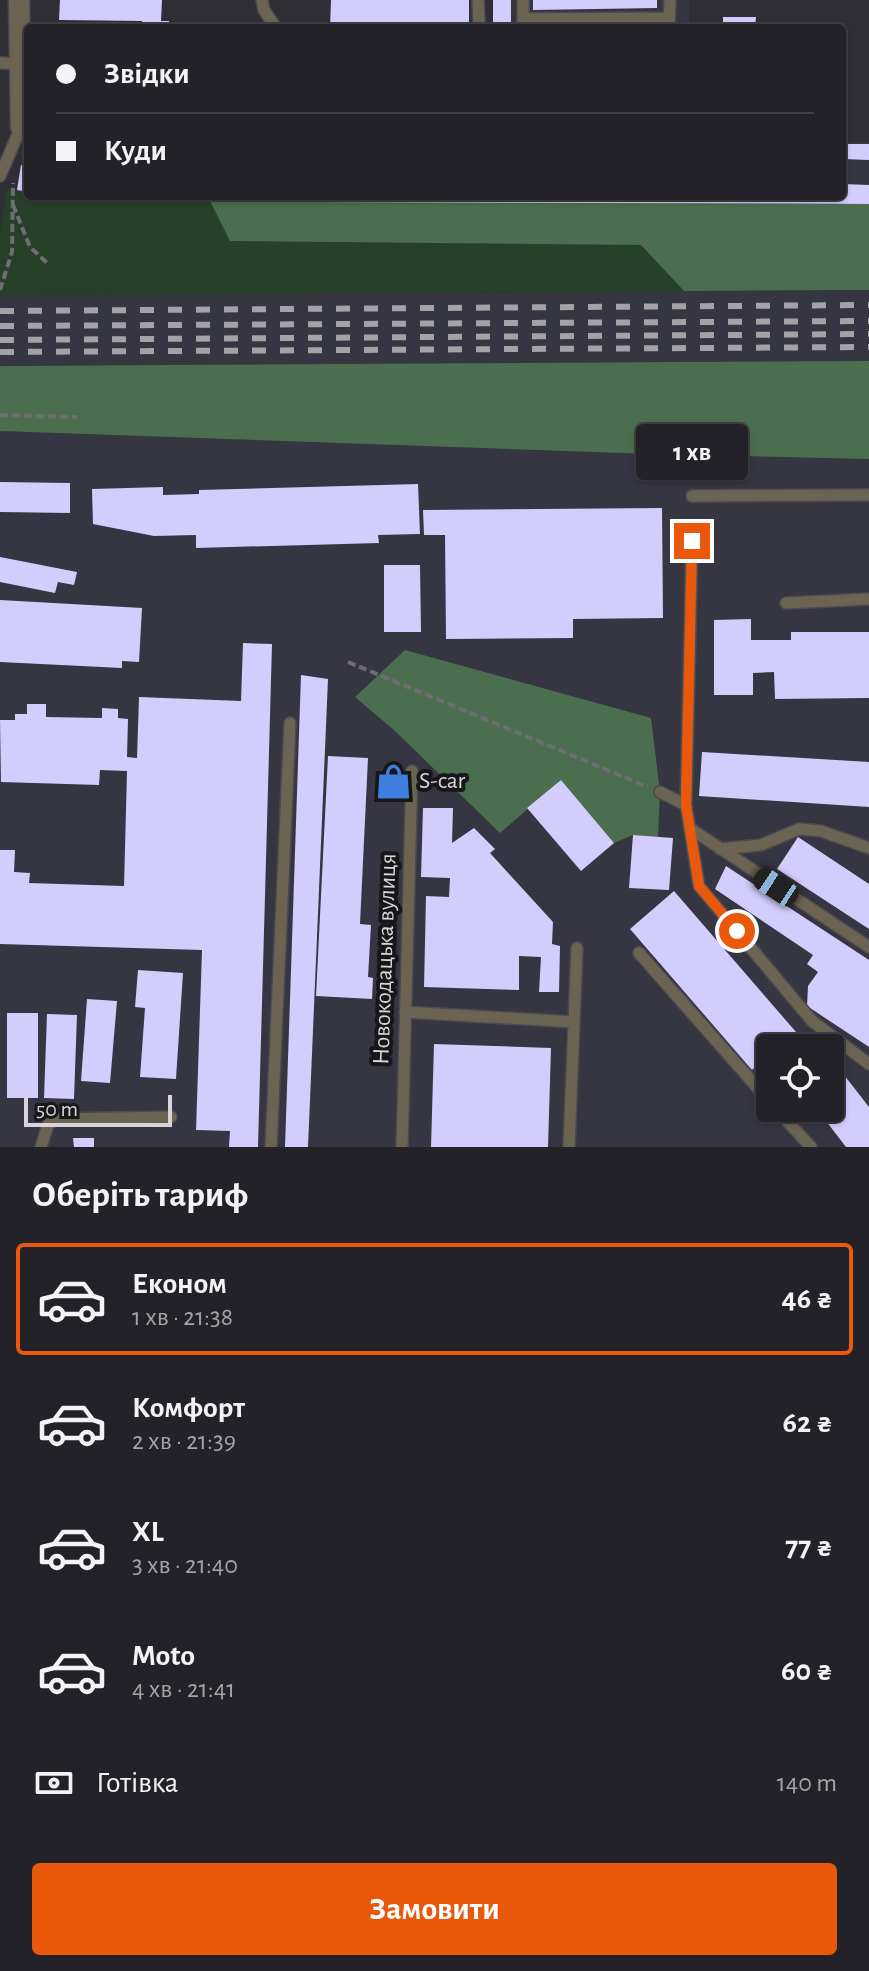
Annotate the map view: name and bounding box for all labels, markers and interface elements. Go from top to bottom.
text: Звідки [104,59,190,89]
text: Куди [104,136,167,166]
callout: 1 хв [636,425,748,481]
text: 1 хв [673,439,711,465]
route end [674,523,710,559]
shop icon: S-car [374,762,412,800]
place label: S-car [419,769,466,793]
street label: Новокодацька вулиця [369,853,401,1065]
car [749,864,803,910]
route start [719,913,755,949]
map controls [756,1034,844,1122]
button: locate [756,1034,844,1122]
scale bar [24,1091,172,1127]
text: 50 m [36,1098,78,1120]
text: Оберіть тариф [32,1177,248,1213]
icon: car [36,1263,108,1335]
text: Економ [132,1269,227,1299]
text: 46 ₴ [782,1284,833,1314]
text: 1 хв · 21:38 [132,1304,233,1330]
icon: car [36,1387,108,1459]
text: Комфорт [132,1393,245,1423]
text: 62 ₴ [783,1408,833,1438]
text: 2 хв · 21:39 [132,1428,236,1454]
icon: car [36,1511,108,1583]
text: XL [132,1517,164,1547]
text: 77 ₴ [785,1532,833,1562]
text: 3 хв · 21:40 [132,1552,238,1578]
icon: car [36,1635,108,1707]
text: Moto [132,1641,195,1671]
text: 60 ₴ [781,1656,833,1686]
text: 4 хв · 21:41 [132,1676,235,1702]
icon: cash [32,1761,76,1805]
text: Готівка [96,1768,179,1798]
text: 140 m [777,1770,837,1796]
button: Замовити [32,1863,837,1955]

